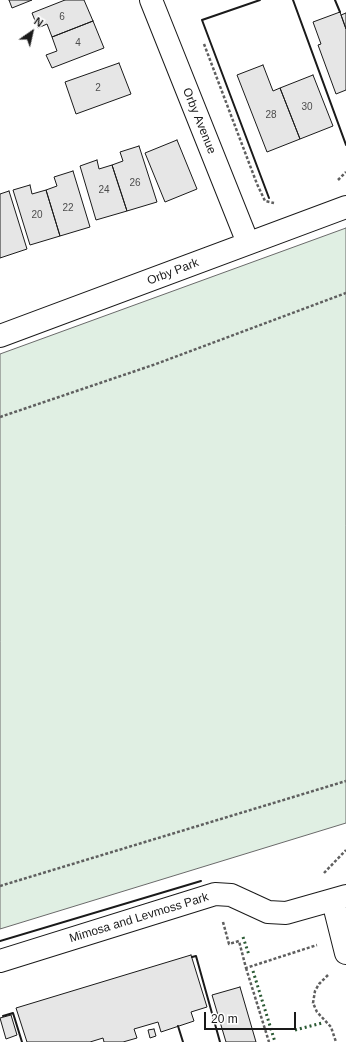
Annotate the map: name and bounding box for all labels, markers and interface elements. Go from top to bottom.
house number: 6 [59,11,65,23]
north arrow [12,12,52,52]
text: N [32,15,45,29]
house number: 4 [75,37,81,49]
house number: 2 [95,82,101,94]
street label: Orby Avenue [179,86,219,156]
house number: 30 [301,101,313,113]
house number: 28 [265,109,277,121]
house number: 26 [129,177,141,189]
house number: 24 [98,184,110,196]
house number: 22 [62,202,74,214]
house number: 20 [31,209,43,221]
street label: Orby Park [145,256,201,288]
street label: Mimosa and Levmoss Park [68,890,210,946]
scale bar [206,1004,298,1030]
text: 20 m [211,1012,238,1026]

